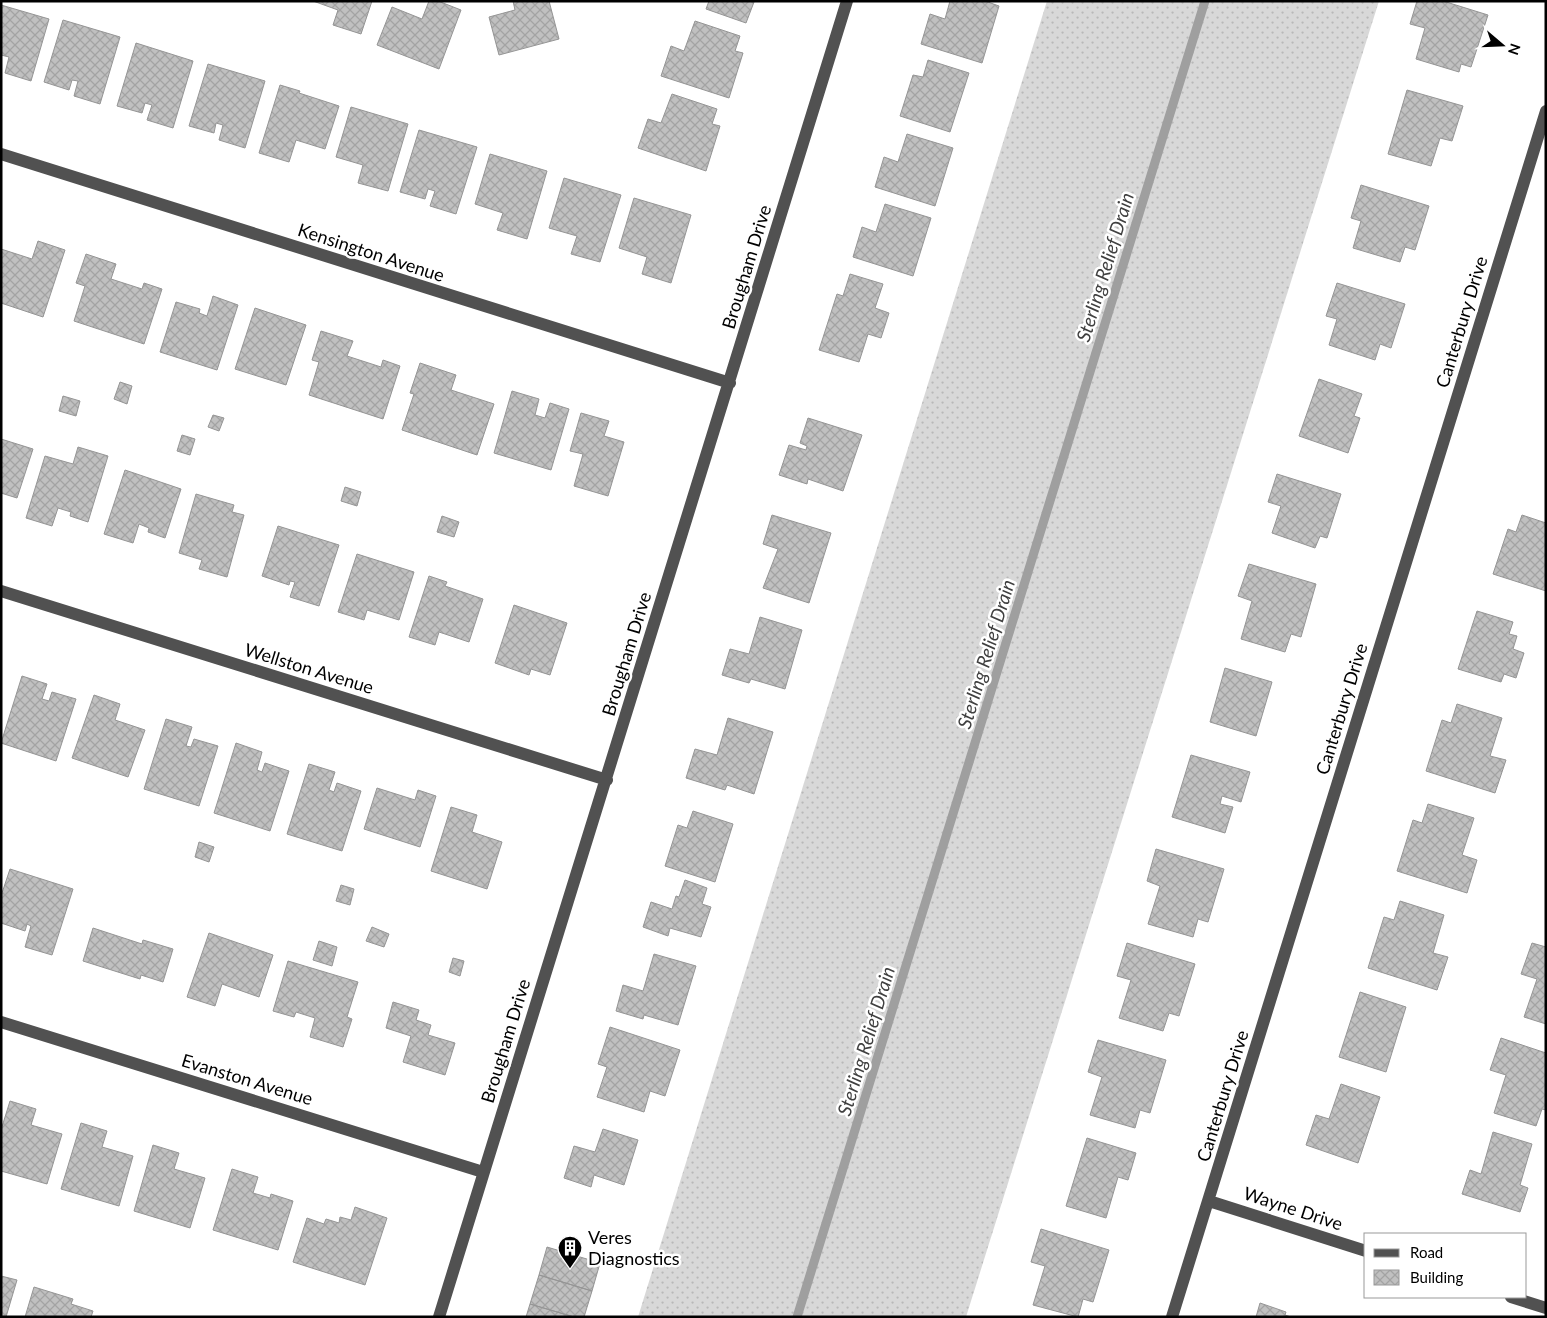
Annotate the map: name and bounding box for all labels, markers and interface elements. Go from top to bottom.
north arrow [1477,20,1527,70]
text: N [1505,42,1525,57]
water label: Sterling Relief Drain [1071,189,1138,344]
street label: Brougham Drive [717,202,775,331]
street label: Kensington Avenue [295,218,447,286]
street label: Canterbury Drive [1431,253,1492,390]
water label: Sterling Relief Drain [952,576,1019,731]
street label: Brougham Drive [597,589,655,718]
street label: Wellston Avenue [242,638,376,698]
street label: Canterbury Drive [1311,640,1372,777]
water label: Sterling Relief Drain [832,963,899,1118]
street label: Brougham Drive [476,976,534,1105]
street label: Canterbury Drive [1192,1027,1253,1164]
street label: Evanston Avenue [179,1049,316,1109]
street label: Wayne Drive [1241,1182,1346,1234]
place label: Veres Diagnostics [588,1226,680,1269]
legend [1364,1233,1527,1298]
building icon: Veres Diagnostics [557,1235,583,1269]
text: Road [1410,1243,1443,1261]
text: Building [1410,1268,1463,1286]

